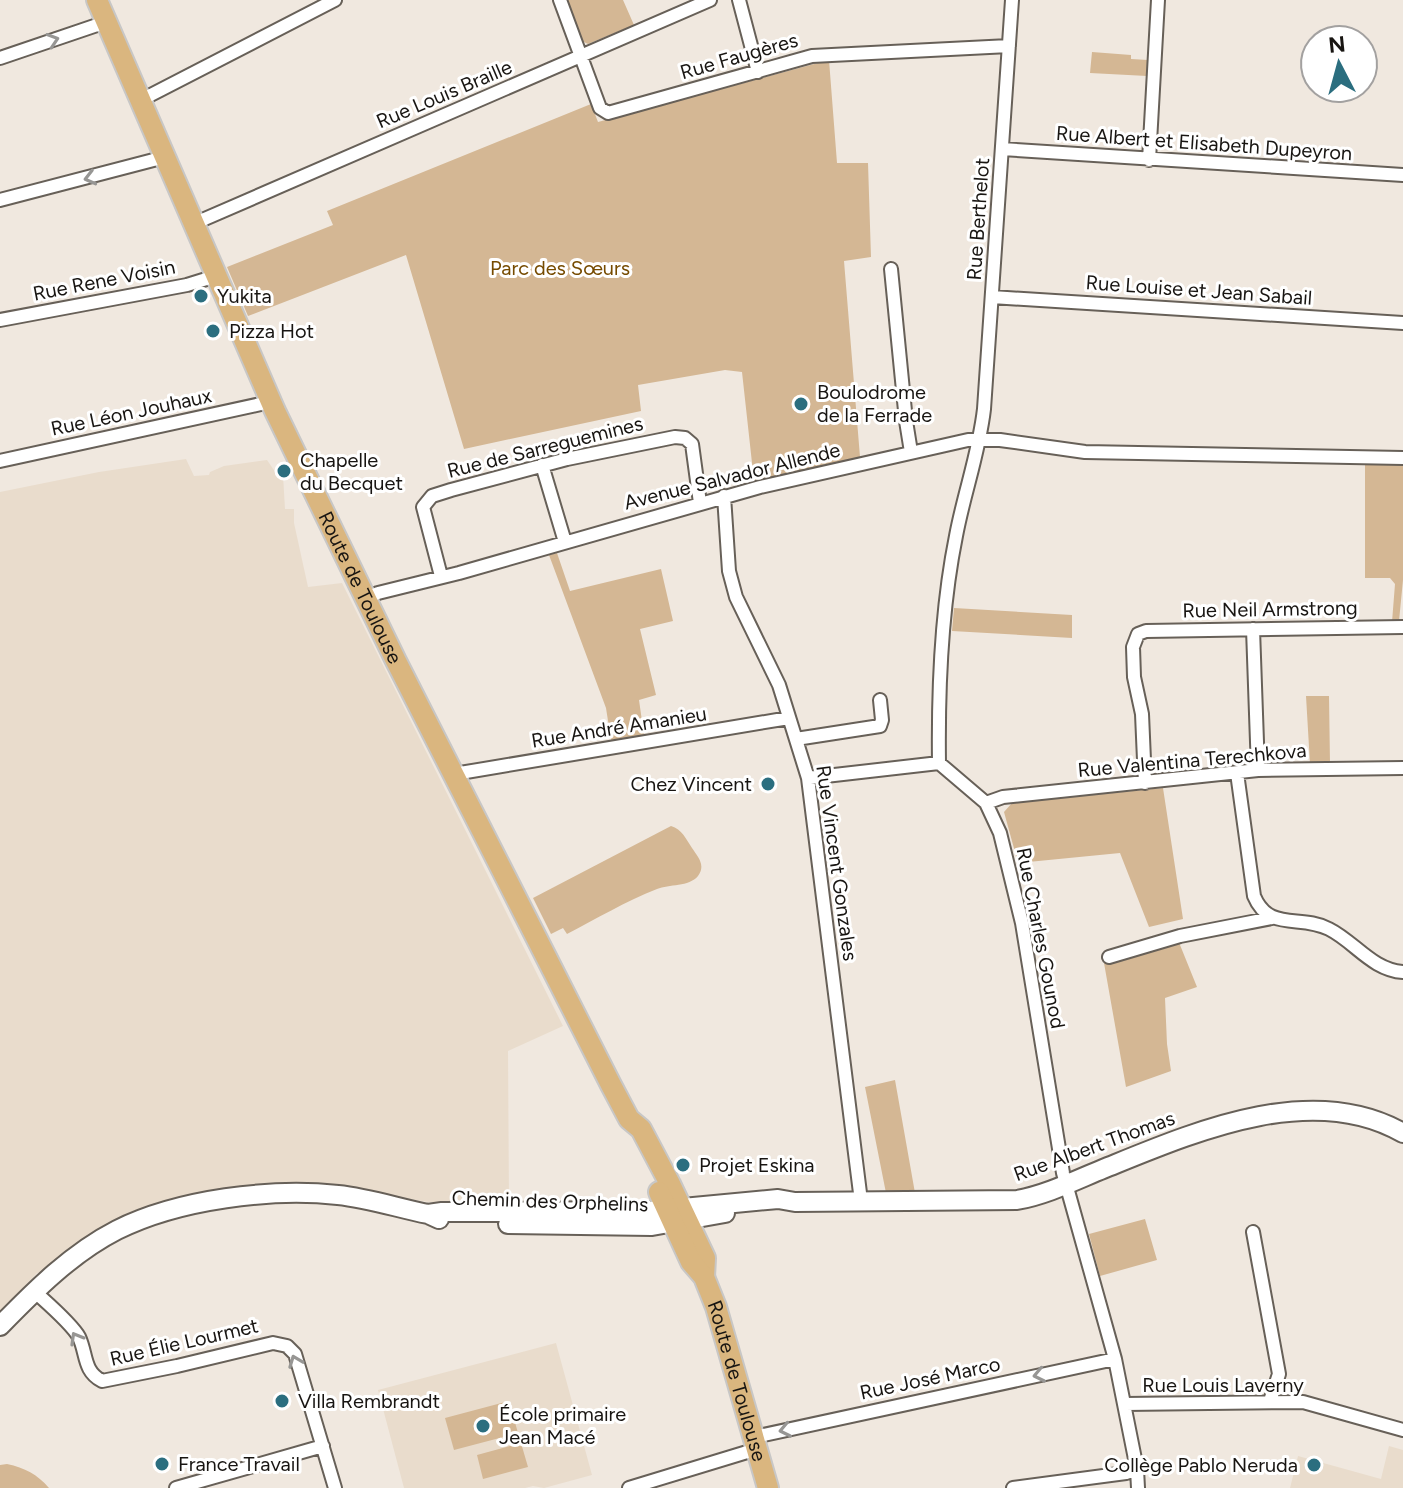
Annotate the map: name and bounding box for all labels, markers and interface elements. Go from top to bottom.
north arrow [1299,24,1379,104]
street label: Rue Faugères [677,28,801,84]
text: N [1327,30,1347,59]
one-way arrow [46,34,60,50]
street label: Rue Louis Braille [373,55,516,133]
street label: Rue Albert et Elisabeth Dupeyron [1055,121,1353,165]
street label: Rue Berthelot [962,157,994,281]
one-way arrow [84,168,98,185]
street label: Rue Rene Voisin [31,254,177,306]
park label: Parc des Sœurs [490,256,630,280]
street label: Rue Louise et Jean Sabail [1085,270,1313,310]
place label: Yukita [217,284,272,308]
marker: Yukita [192,287,210,305]
place label: Pizza Hot [229,319,314,343]
marker: Pizza Hot [204,322,222,340]
place label: Boulodrome de la Ferrade [817,380,932,427]
street label: Rue Léon Jouhaux [48,383,214,441]
marker: Boulodrome de la Ferrade [792,395,810,413]
street label: Rue de Sarreguemines [445,411,645,483]
street label: Avenue Salvador Allende [621,437,843,514]
place label: Chapelle du Becquet [300,448,403,495]
marker: Chapelle du Becquet [275,462,293,480]
street label: Route de Toulouse [313,507,408,668]
street label: Rue Neil Armstrong [1182,595,1358,623]
street label: Rue André Amanieu [530,701,708,753]
street label: Rue Valentina Terechkova [1077,738,1307,782]
street label: Rue Vincent Gonzales [811,764,863,962]
place label: Chez Vincent [631,772,752,796]
marker: Chez Vincent [759,775,777,793]
street label: Rue Charles Gounod [1012,845,1070,1031]
street label: Rue Albert Thomas [1010,1106,1178,1186]
place label: Projet Eskina [699,1153,815,1177]
marker: Projet Eskina [674,1156,692,1174]
street label: Chemin des Orphelins [451,1186,649,1216]
street label: Route de Toulouse [703,1297,772,1464]
street label: Rue Élie Lourmet [107,1313,261,1371]
one-way arrow [70,1332,86,1347]
street label: Rue José Marco [858,1351,1002,1405]
one-way arrow [288,1354,305,1368]
one-way arrow [1033,1366,1046,1383]
street label: Rue Louis Laverny [1142,1373,1304,1397]
place label: Villa Rembrandt [298,1389,440,1413]
marker: Villa Rembrandt [273,1392,291,1410]
place label: École primaire Jean Macé [499,1402,626,1449]
marker: École primaire Jean Macé [474,1417,492,1435]
one-way arrow [778,1421,792,1438]
place label: France Travail [178,1452,300,1476]
place label: Collège Pablo Neruda [1104,1453,1298,1477]
marker: France Travail [153,1455,171,1473]
marker: Collège Pablo Neruda [1305,1456,1323,1474]

